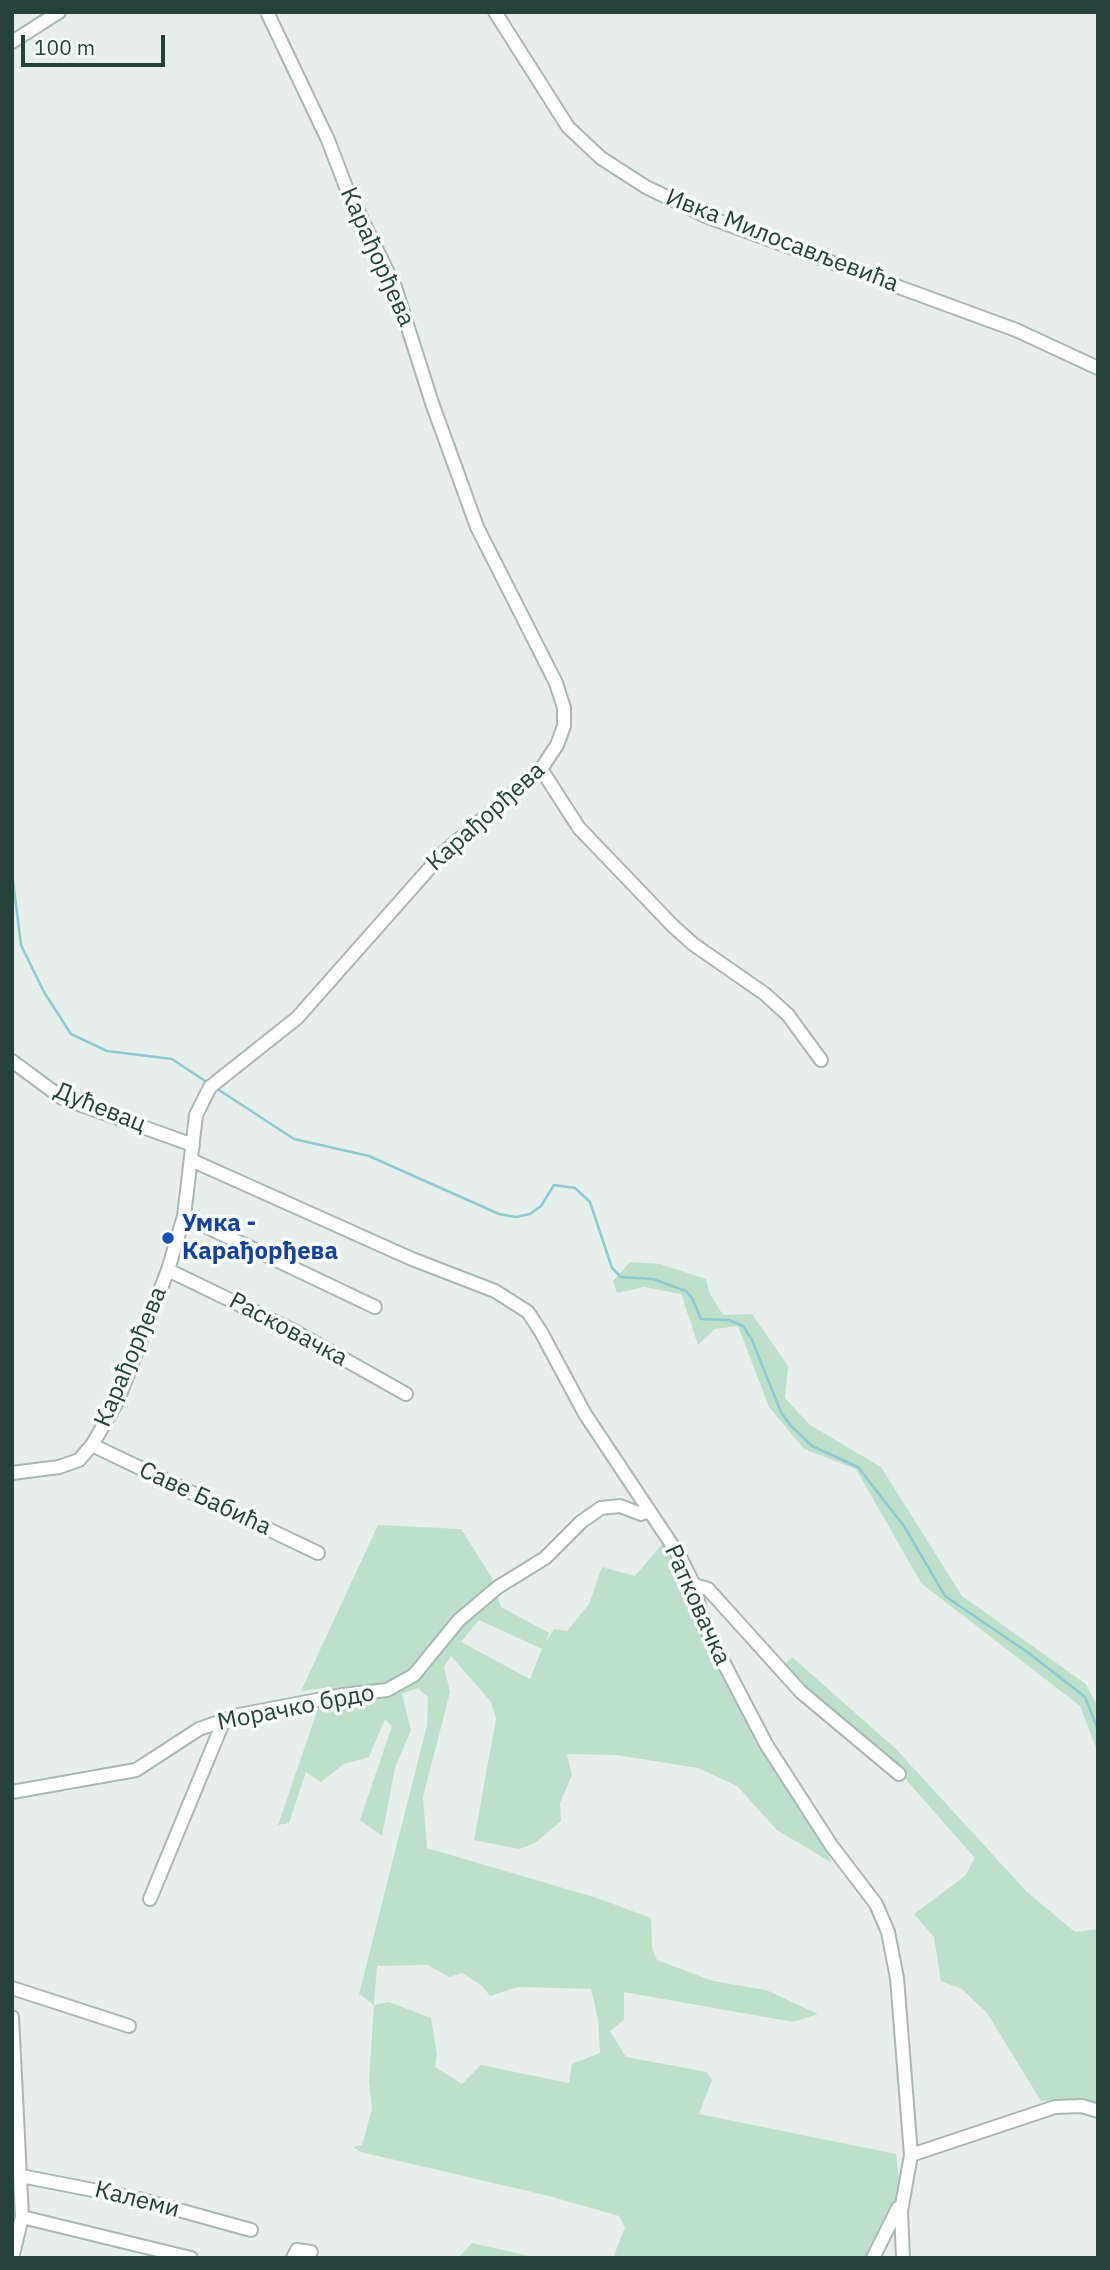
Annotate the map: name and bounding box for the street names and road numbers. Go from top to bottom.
street label: Карађорђева [334,183,420,331]
street label: Ивка Милосављевића [662,183,902,299]
street label: Карађорђева [421,756,551,878]
street label: Дућевац [50,1077,150,1139]
street label: Карађорђева [89,1283,173,1431]
street label: Расковачка [224,1287,352,1373]
street label: Саве Бабића [134,1456,276,1542]
street label: Ратковачка [658,1540,736,1670]
street label: Морачко брдо [215,1679,377,1737]
street label: Калеми [92,2176,182,2224]

